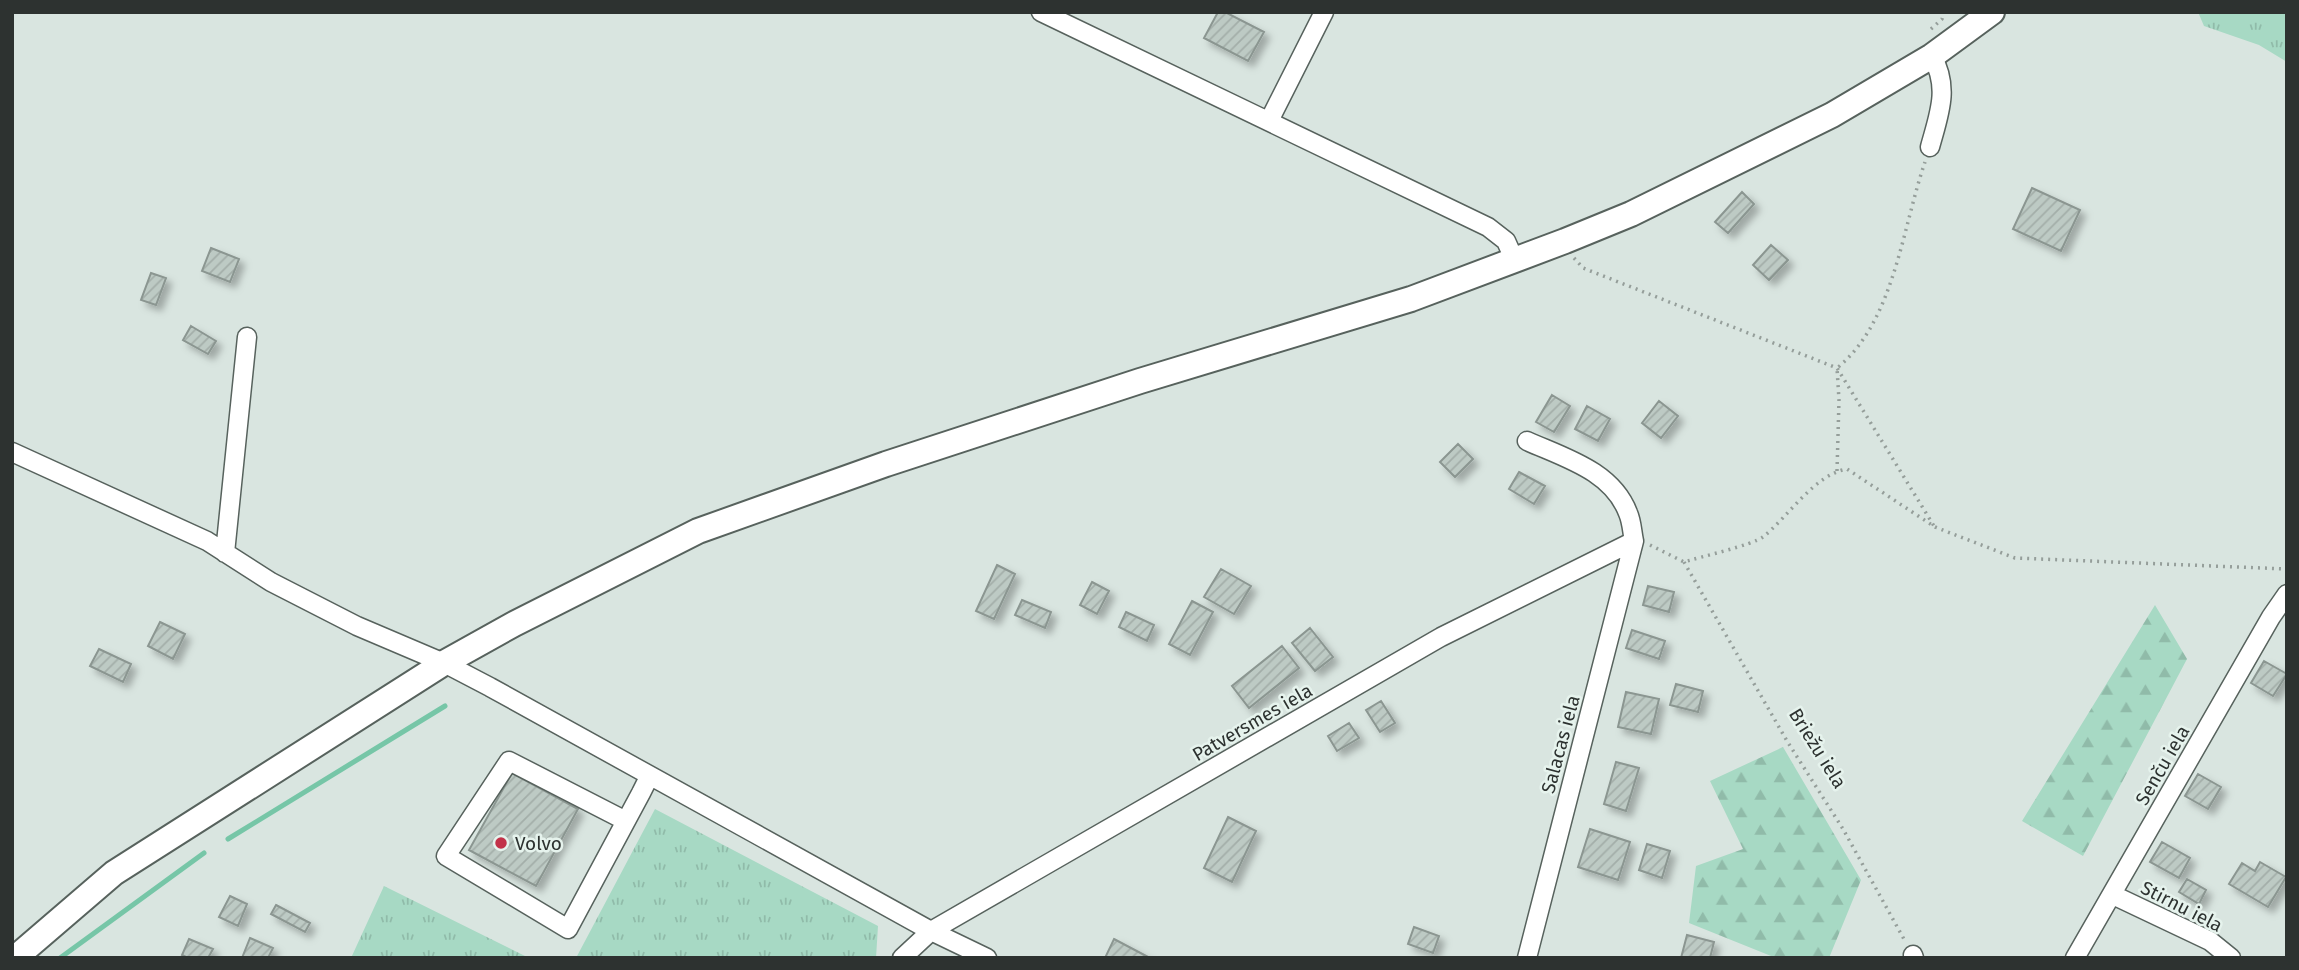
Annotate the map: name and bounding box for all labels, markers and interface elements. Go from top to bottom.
street label: Patversmes iela [1188,679,1316,766]
street label: Salacas iela [1536,692,1585,796]
street label: Briežu iela [1784,704,1851,793]
street label: Senču iela [2130,721,2194,809]
place label: Volvo [515,832,562,855]
marker: Volvo [493,835,509,851]
street label: Stirnu iela [2137,876,2226,937]

